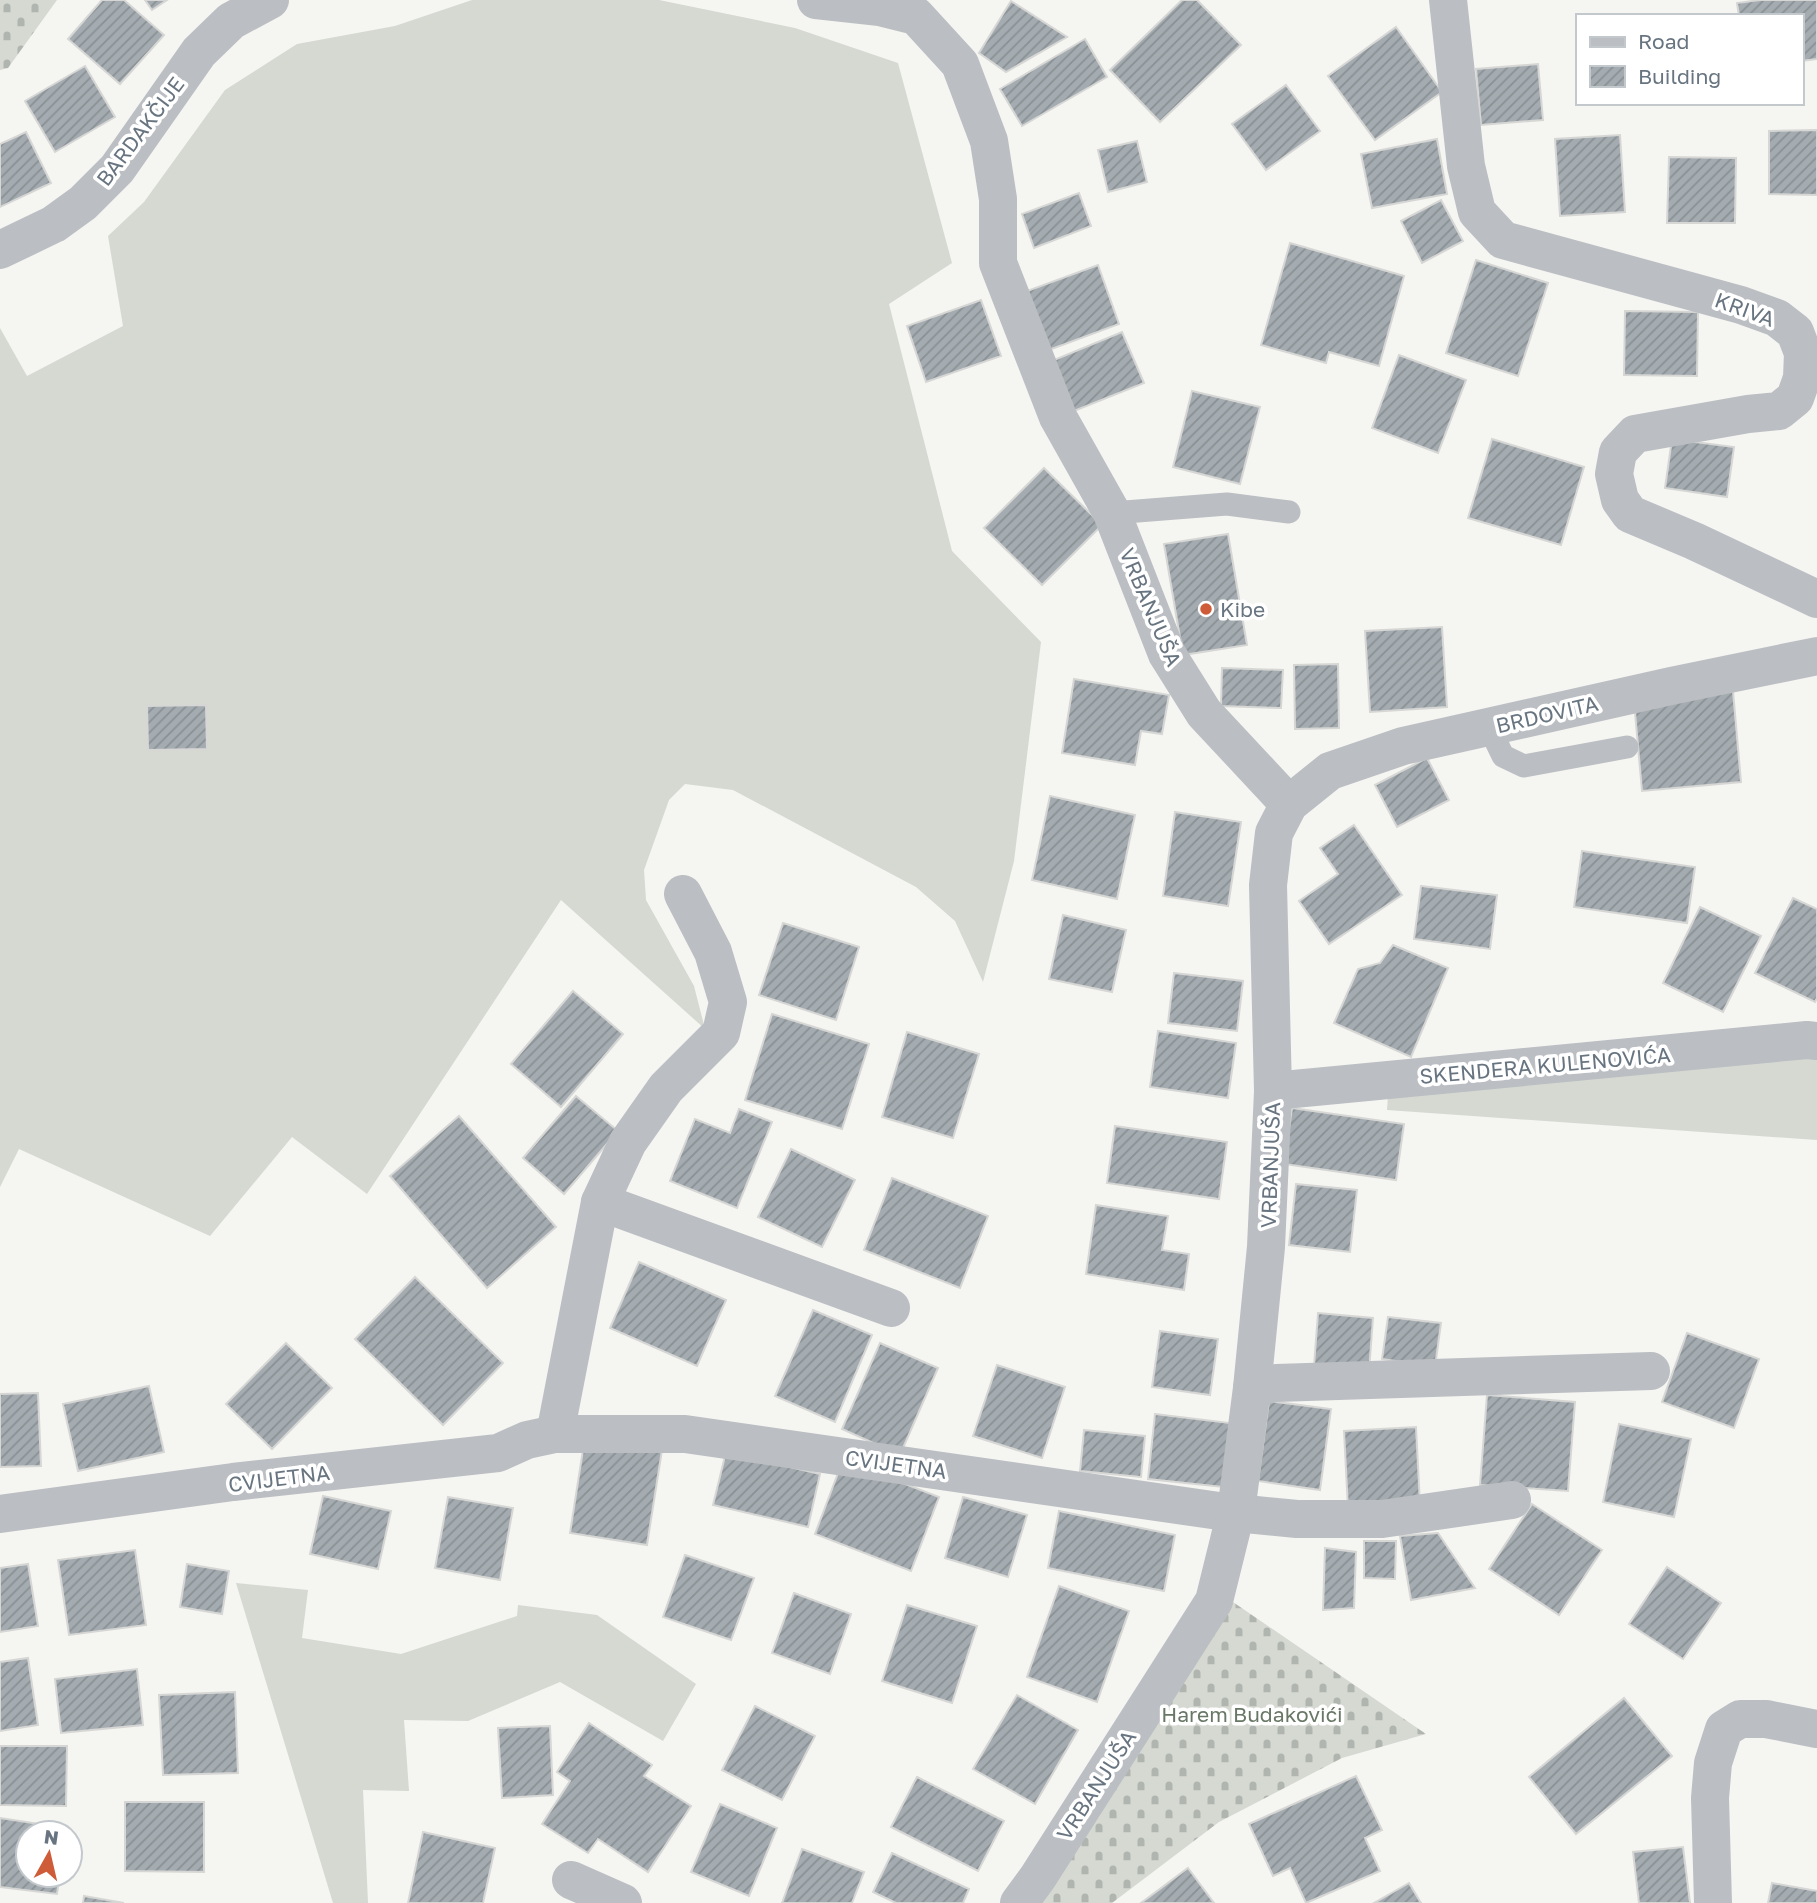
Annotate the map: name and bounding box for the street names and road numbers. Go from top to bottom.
street label: BARDAKČIJE [91,71,189,191]
street label: KRIVA [1712,286,1778,332]
street label: VRBANJUŠA [1114,544,1188,670]
street label: BRDOVITA [1493,690,1601,738]
street label: SKENDERA KULENOVIĆA [1418,1041,1672,1089]
street label: VRBANJUŠA [1255,1101,1285,1229]
street label: CVIJETNA [844,1444,948,1484]
street label: CVIJETNA [227,1459,331,1497]
street label: VRBANJUŠA [1051,1725,1141,1845]

